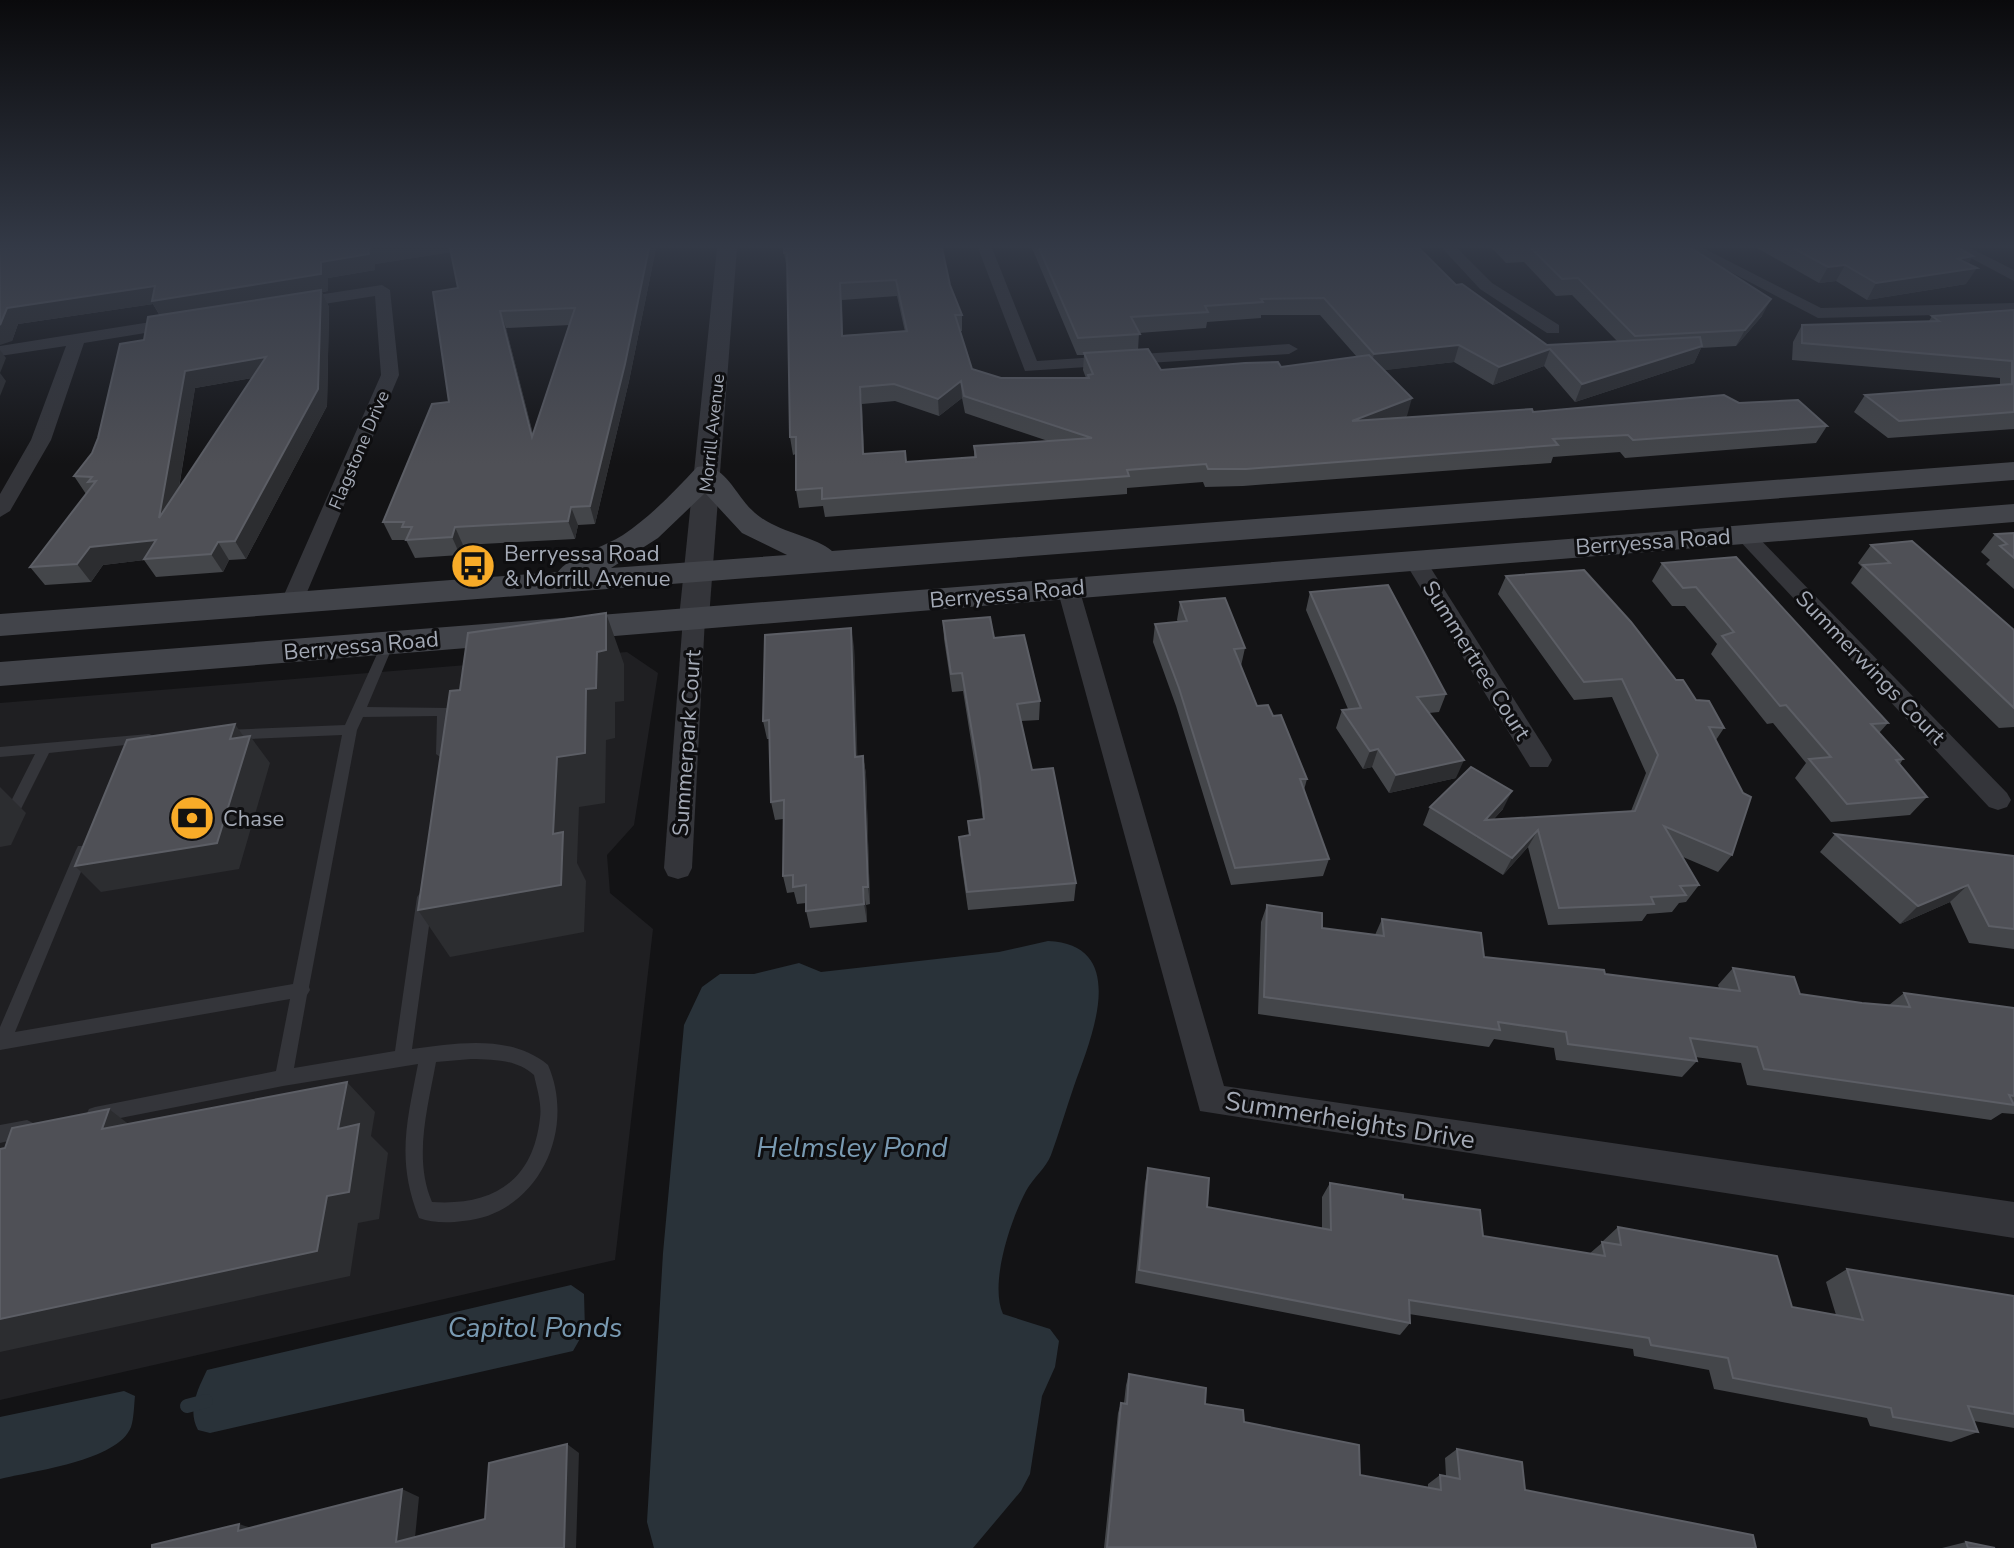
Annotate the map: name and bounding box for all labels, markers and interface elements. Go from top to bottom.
street label: Morrill Avenue [694,373,730,493]
street label: Flagstone Drive [323,387,395,513]
street label: Berryessa Road [1574,522,1732,562]
place label: Berryessa Road & Morrill Avenue [504,539,670,594]
bus stop icon: Berryessa Road & Morrill Avenue [449,542,497,590]
street label: Berryessa Road [928,572,1086,616]
street label: Summertree Court [1415,575,1538,746]
street label: Summerwings Court [1789,584,1952,752]
street label: Berryessa Road [282,624,440,668]
street label: Summerpark Court [666,649,709,837]
bank icon: Chase [168,794,216,842]
place label: Chase [223,804,284,834]
street label: Summerheights Drive [1222,1083,1478,1158]
water label: Helmsley Pond [756,1129,948,1167]
water label: Capitol Ponds [447,1309,623,1347]

